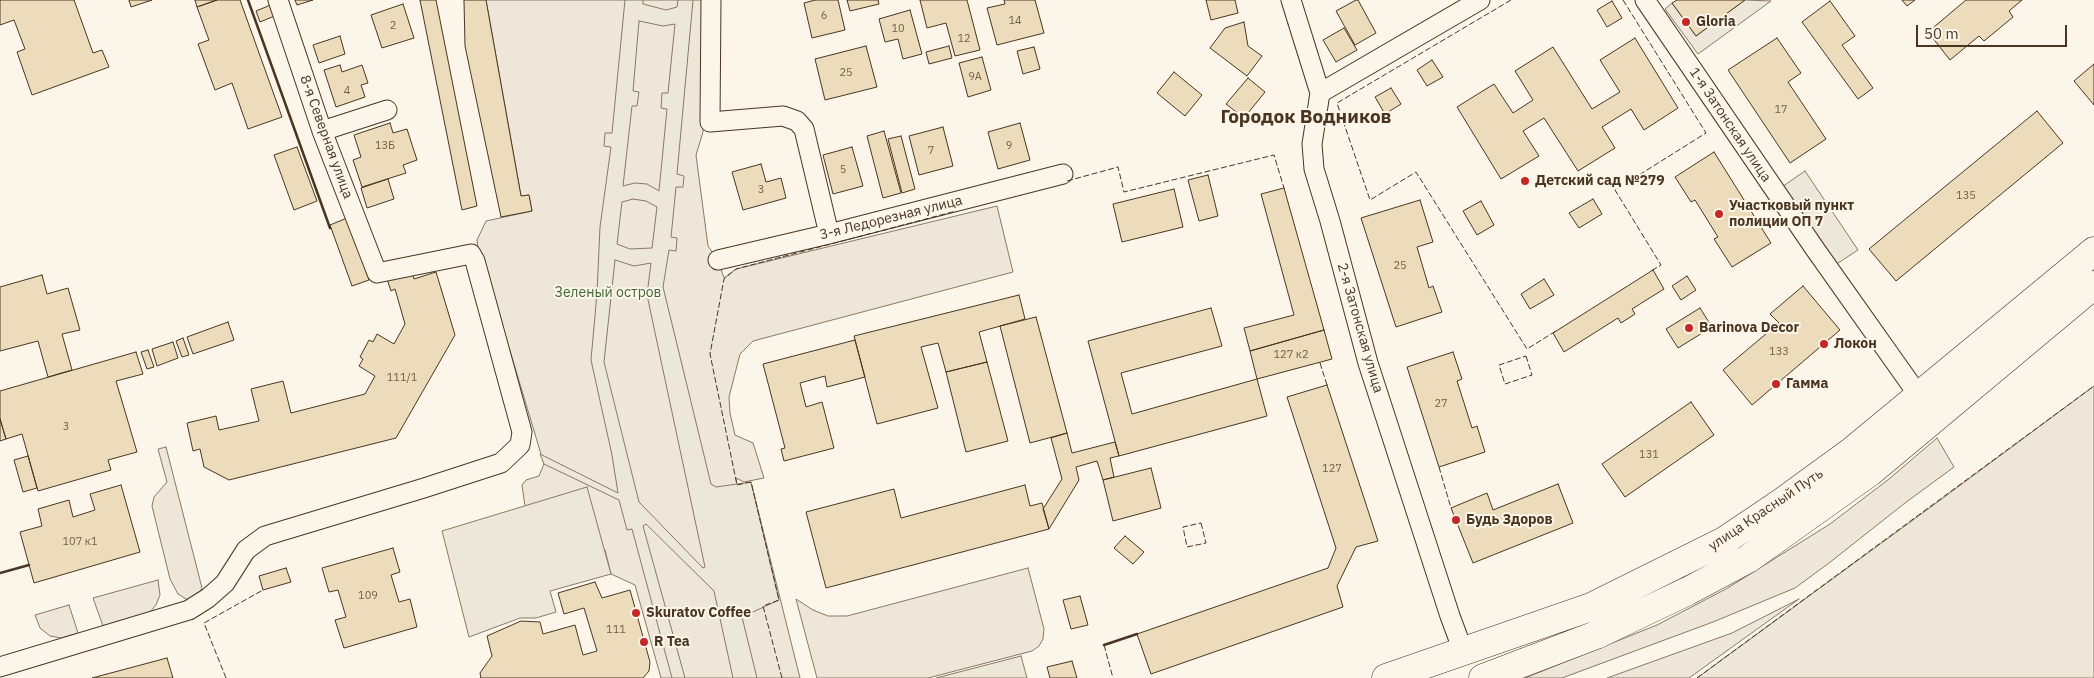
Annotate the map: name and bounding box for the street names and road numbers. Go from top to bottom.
street label: 1-я Затонская улица [1685,65,1775,185]
street label: 8-я Северная улица [296,73,356,201]
street label: 3-я Ледорезная улица [818,192,964,244]
street label: 2-я Затонская улица [1333,261,1387,395]
street label: улица Красный Путь [1706,465,1826,555]

